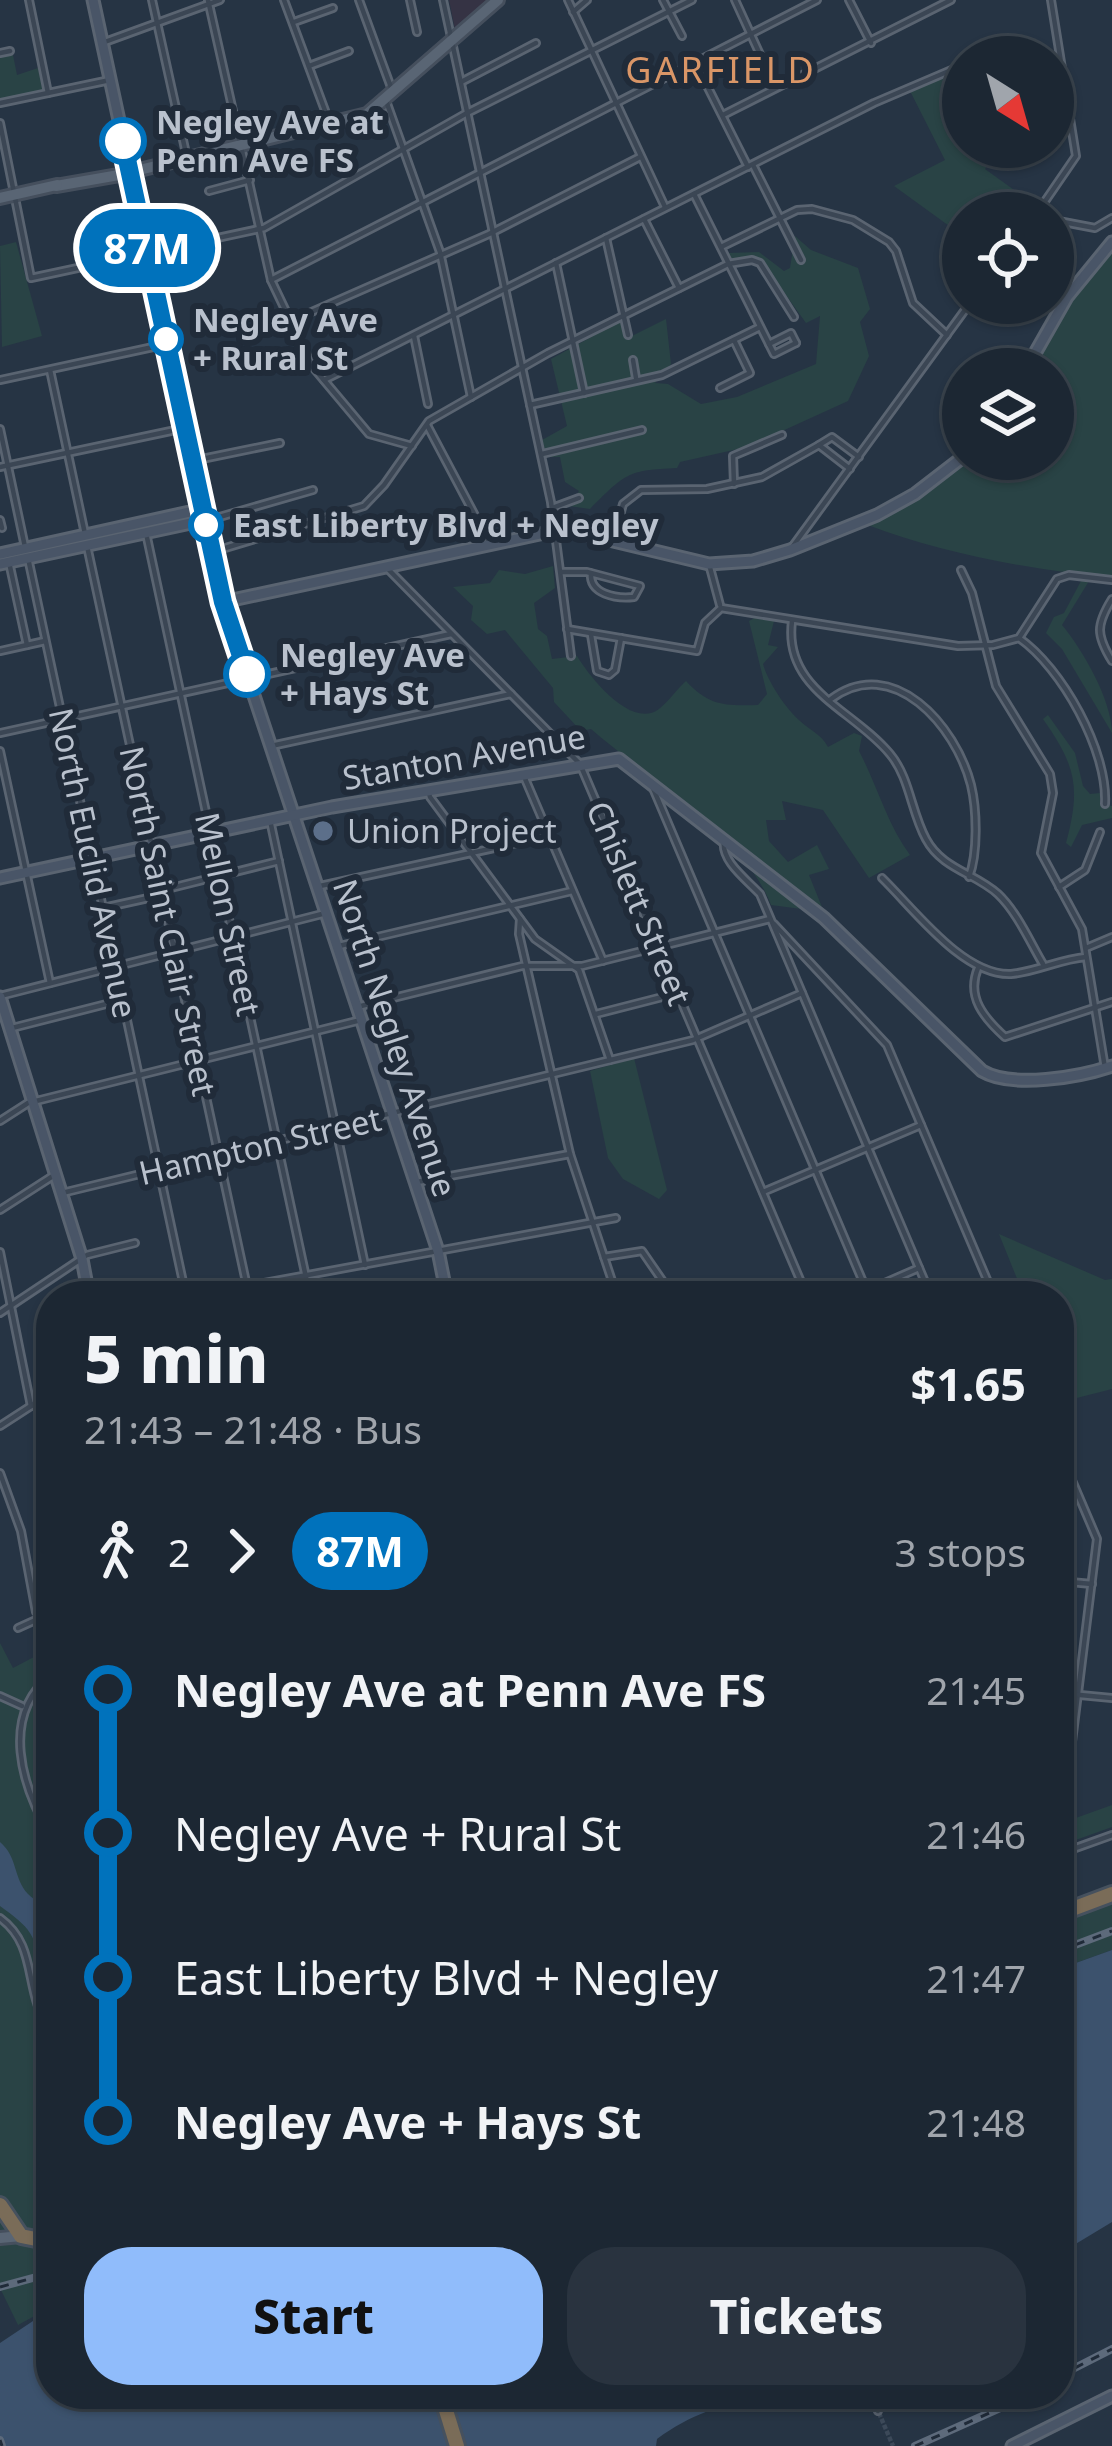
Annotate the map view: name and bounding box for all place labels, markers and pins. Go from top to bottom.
place label: Negley Ave at Penn Ave FS [156,99,384,182]
marker: Negley Ave at Penn Ave FS [101,119,145,163]
place label: Negley Ave + Rural St [193,297,378,380]
marker: Negley Ave + Rural St [150,323,182,355]
place label: East Liberty Blvd + Negley [233,502,659,547]
marker: East Liberty Blvd + Negley [190,509,222,541]
place label: Negley Ave + Hays St [280,632,465,715]
marker: Negley Ave + Hays St [225,652,269,696]
place label: Union Project [347,808,557,853]
marker: Union Project [310,818,336,844]

